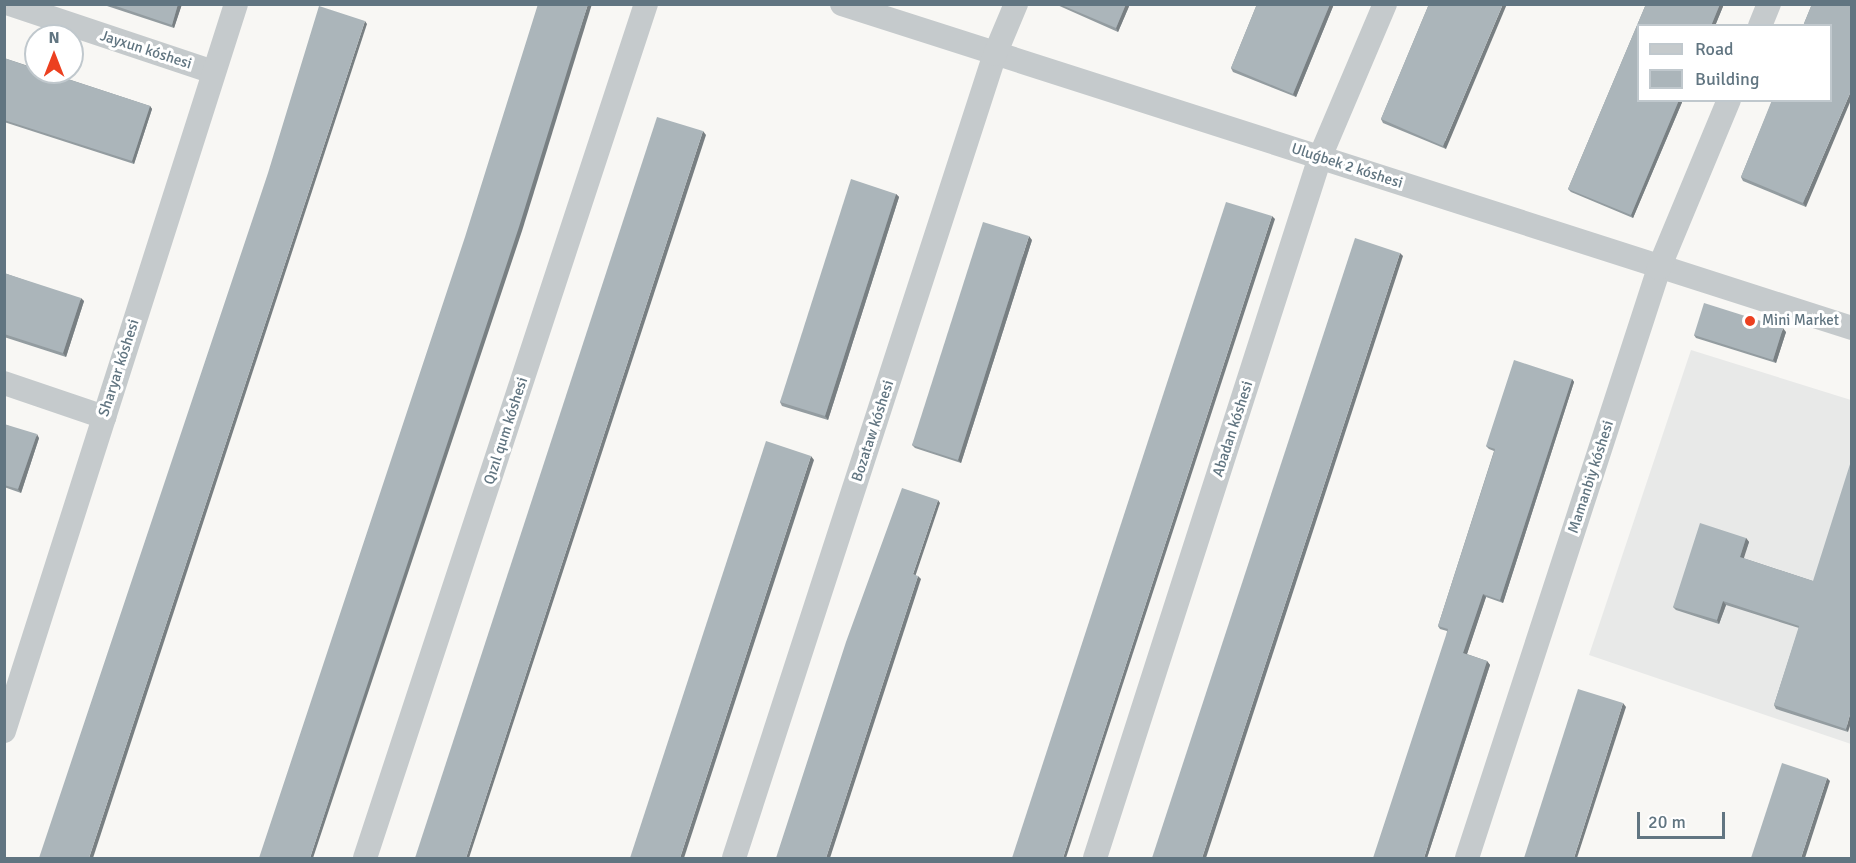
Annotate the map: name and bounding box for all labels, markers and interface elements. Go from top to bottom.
north arrow [24,24,84,84]
legend [1637,24,1832,102]
street label: Jayxun kóshesi [98,27,194,73]
text: N [48,28,60,48]
text: Road [1695,38,1734,60]
text: Building [1695,68,1759,90]
street label: Uluǵbek 2 kóshesi [1289,140,1405,192]
place label: Mini Market [1762,312,1839,330]
marker: Mini Market [1743,314,1757,328]
street label: Sharyar kóshesi [95,317,143,419]
street label: Qızıl qum kóshesi [480,375,532,487]
street label: Bozataw kóshesi [848,378,898,484]
street label: Abadan kóshesi [1209,379,1257,479]
street label: Mamanbiy kóshesi [1564,418,1618,536]
scale bar [1640,800,1728,838]
text: 20 m [1648,811,1686,833]

